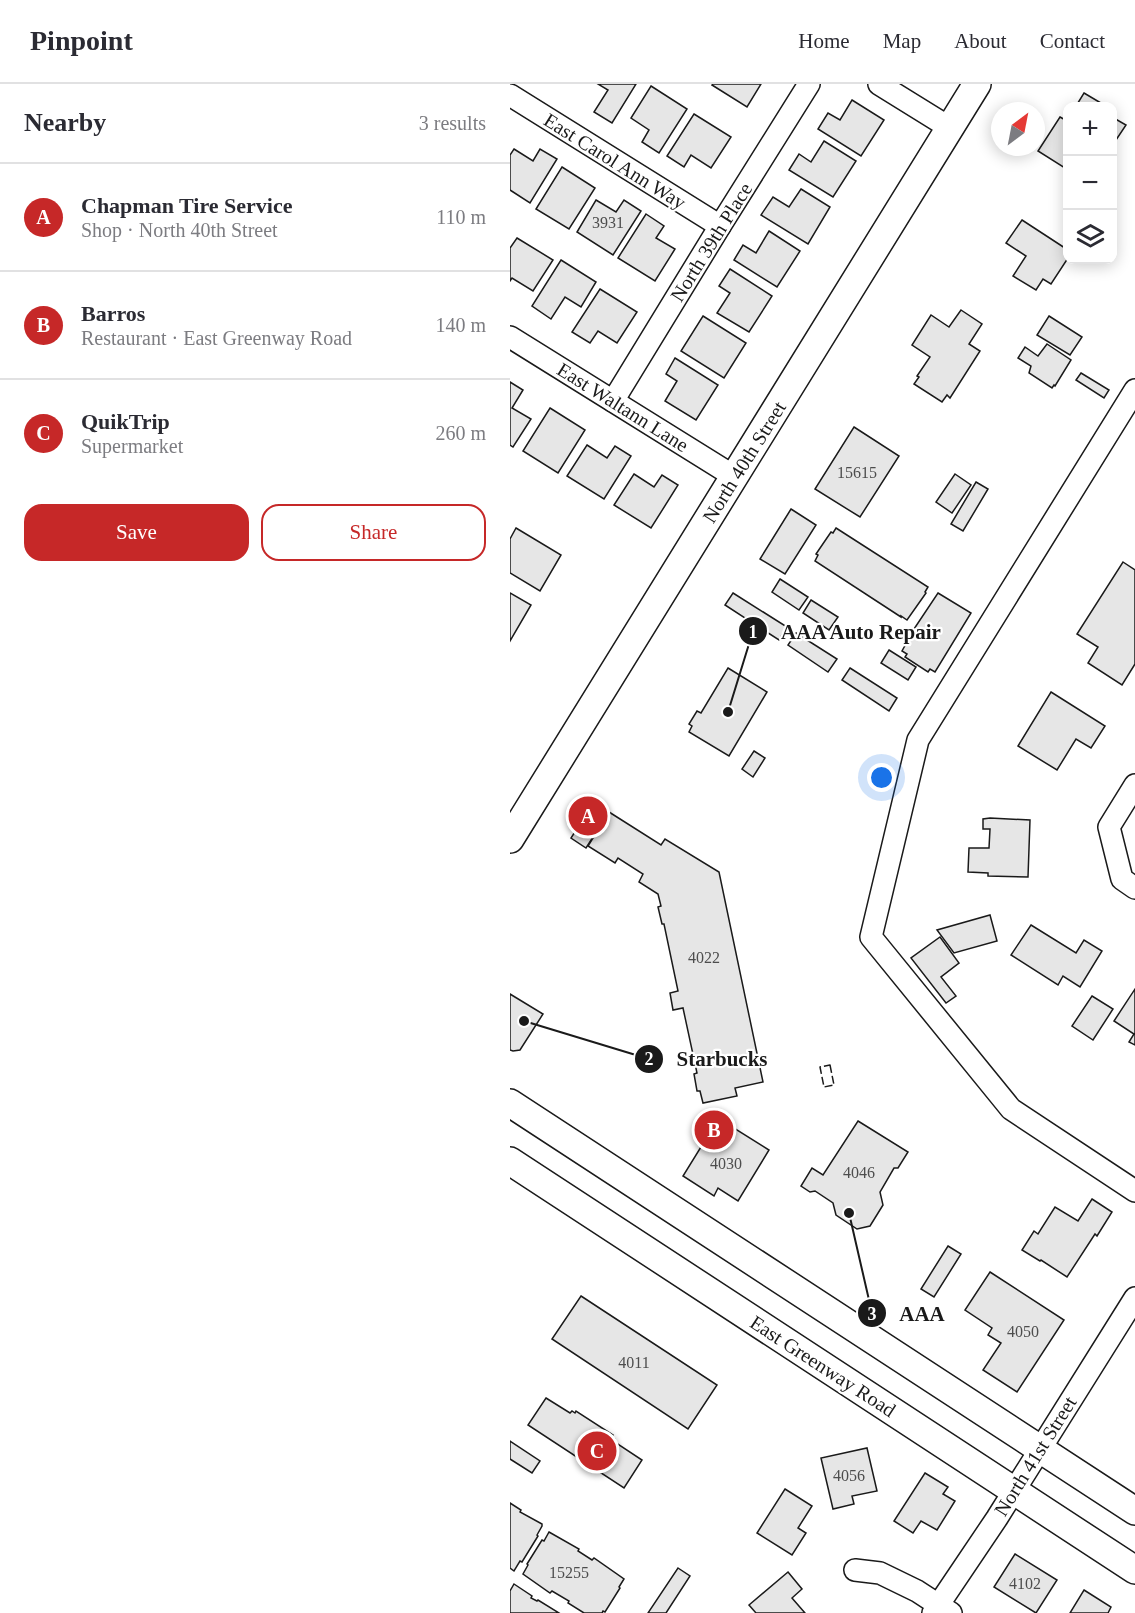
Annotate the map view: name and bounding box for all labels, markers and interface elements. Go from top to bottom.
text: Pinpoint [30,25,133,56]
text: Home [798,29,850,53]
text: Map [883,29,921,53]
text: About [954,29,1007,53]
text: Contact [1040,29,1105,53]
north arrow [991,102,1045,156]
map controls [1063,102,1117,264]
button: + [1063,102,1117,156]
text: Nearby [24,108,106,137]
street label: East Carol Ann Way [540,108,690,214]
text: 3 results [419,112,486,134]
button: − [1063,156,1117,210]
street label: North 39th Place [666,179,756,305]
text: Chapman Tire Service [81,193,292,218]
text: A [36,206,51,228]
text: 110 m [436,206,486,228]
button: layers [1063,210,1117,264]
house number: 3931 [592,214,624,231]
text: Shop · North 40th Street [81,219,278,241]
text: Barros [81,301,145,326]
text: B [37,314,50,336]
text: 140 m [435,314,486,336]
text: Restaurant · East Greenway Road [81,327,352,349]
street label: East Waltann Lane [553,358,693,456]
street label: North 40th Street [698,397,790,527]
text: QuikTrip [81,409,170,434]
text: C [36,422,51,444]
text: 260 m [435,422,486,444]
text: Supermarket [81,435,183,457]
house number: 15615 [837,464,877,481]
button: Save [24,504,249,561]
button: Share [261,504,486,561]
callout: AAA Auto Repair [738,612,954,651]
text: AAA Auto Repair [781,620,941,644]
text: 1 [749,622,758,642]
your location [867,763,896,792]
pin: A [568,794,608,838]
house number: 4022 [688,949,720,966]
callout: Starbucks [634,1039,779,1078]
text: Starbucks [676,1047,768,1071]
text: 2 [645,1049,654,1069]
pin: B [694,1108,734,1152]
house number: 4030 [710,1155,742,1172]
house number: 4046 [843,1164,875,1181]
callout: AAA [857,1294,957,1333]
text: AAA [899,1302,946,1326]
text: 3 [868,1304,877,1324]
street label: East Greenway Road [746,1311,900,1422]
house number: 4050 [1007,1323,1039,1340]
house number: 4011 [618,1354,650,1371]
street label: North 41st Street [989,1392,1081,1520]
pin: C [578,1428,616,1474]
house number: 4056 [833,1467,865,1484]
house number: 15255 [549,1564,589,1581]
house number: 4102 [1009,1575,1041,1592]

